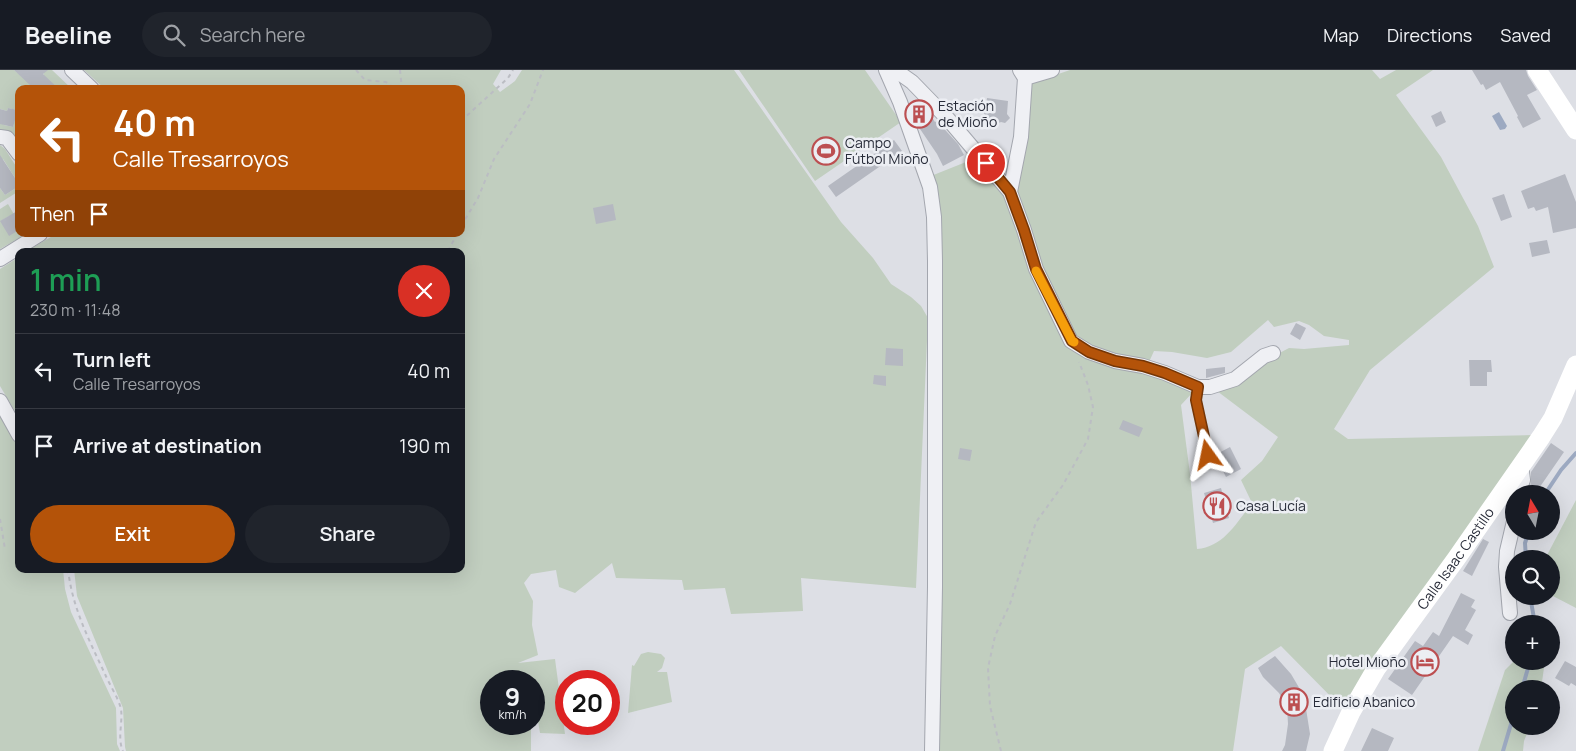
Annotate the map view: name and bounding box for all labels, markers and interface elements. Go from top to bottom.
search box [142,12,492,57]
text: Beeline [25,18,112,51]
icon: search [160,21,188,49]
text: Search here [200,22,305,48]
text: Map [1323,23,1359,47]
text: Directions [1387,23,1472,47]
text: Saved [1500,23,1551,47]
place label: Estación de Mioño [938,96,997,131]
text: 40 m [113,99,196,147]
building icon: Estación de Mioño [904,99,934,129]
icon: left [30,105,95,170]
place label: Campo Fútbol Mioño [845,133,929,168]
sports icon: Campo Fútbol Mioño [811,136,841,166]
pin [965,142,1007,184]
text: Calle Tresarroyos [113,144,289,174]
icon: arrive [972,149,1000,177]
icon: arrive [85,200,113,228]
text: Then [30,201,75,227]
text: 1 min [30,259,102,300]
button: close [398,265,450,317]
text: 230 m · 11:48 [30,299,121,321]
text: Turn left [73,347,151,373]
icon: left [30,357,58,385]
text: 40 m [407,358,450,384]
text: Calle Tresarroyos [73,373,201,395]
position arrow [1181,428,1233,480]
icon: arrive [30,432,58,460]
text: Arrive at destination [73,433,262,459]
text: 190 m [399,433,450,459]
north arrow [1505,485,1560,540]
map controls [1505,485,1560,735]
restaurant icon: Casa Lucía [1202,491,1232,521]
place label: Casa Lucía [1236,496,1306,515]
street label: Calle Isaac Castillo [1412,503,1498,613]
button: Exit [30,505,235,563]
button: Share [245,505,450,563]
button: search [1505,550,1560,605]
button: + [1505,615,1560,670]
hotel icon: Hotel Mioño [1410,647,1440,677]
place label: Hotel Mioño [1329,652,1406,671]
speed limit sign: 20 [555,670,620,735]
text: 9 [505,679,520,714]
button: − [1505,680,1560,735]
building icon: Edificio Abanico [1279,687,1309,717]
place label: Edificio Abanico [1313,692,1415,711]
text: km/h [499,706,526,723]

